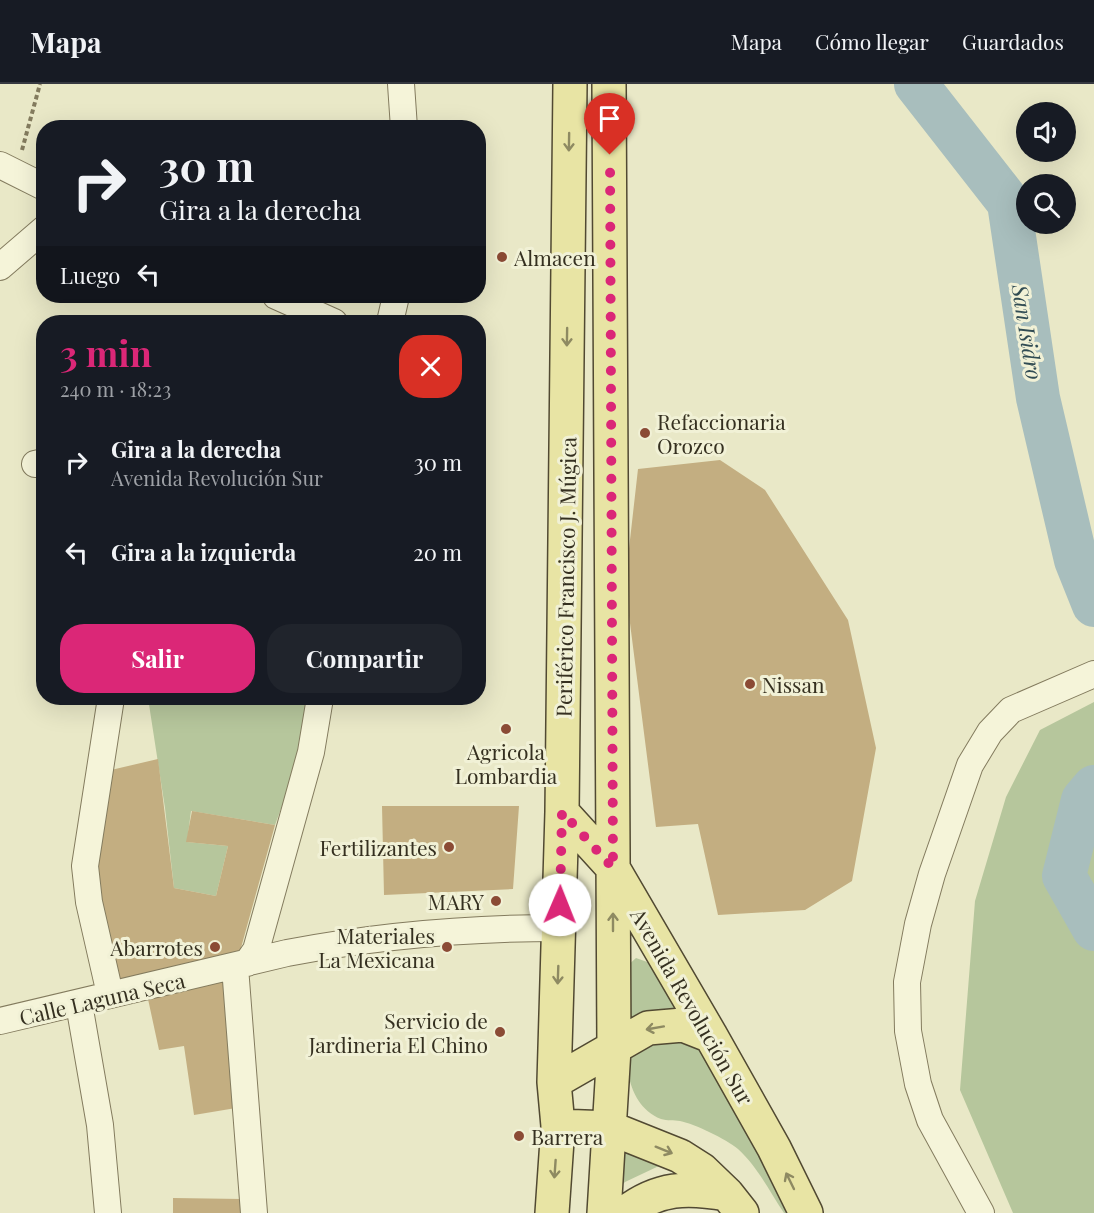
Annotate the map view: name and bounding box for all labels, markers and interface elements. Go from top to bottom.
text: Mapa [30,23,102,60]
text: Mapa [731,27,782,55]
text: Cómo llegar [815,27,929,55]
text: Guardados [962,27,1064,55]
pin [584,93,635,155]
icon: arrive [593,102,626,135]
map controls [1016,102,1076,234]
button: sound [1016,102,1076,162]
one-way arrow [563,132,575,152]
text: 30 m [159,137,254,193]
icon: right [60,144,138,222]
button: search [1016,174,1076,234]
text: Gira a la derecha [159,191,361,227]
place label: Almacen [513,243,596,271]
marker: Almacen [495,250,509,264]
icon: left [132,258,165,291]
text: Luego [60,260,120,290]
water label: San Isidro [1006,281,1050,382]
one-way arrow [561,327,573,347]
text: 3 min [60,328,152,376]
button: close [399,335,462,398]
text: 240 m · 18:23 [60,375,171,402]
place label: Refaccionaria Orozco [657,407,786,459]
marker: Refaccionaria Orozco [638,426,652,440]
text: Gira a la derecha [111,434,281,464]
street label: Periférico Francisco J. Múgica [549,436,581,717]
icon: right [60,446,93,479]
text: 30 m [414,447,462,477]
text: Avenida Revolución Sur [111,464,323,491]
icon: left [60,536,93,569]
text: Gira a la izquierda [111,537,296,567]
text: 20 m [413,537,462,567]
button: Salir [60,624,255,693]
button: Compartir [267,624,462,693]
place label: Nissan [762,670,825,698]
marker: Nissan [743,677,757,691]
marker: Agricola Lombardia [499,722,513,736]
place label: Agricola Lombardia [455,737,558,789]
place label: Fertilizantes [319,833,437,861]
marker: Fertilizantes [442,840,456,854]
position arrow [528,873,592,937]
place label: MARY [428,887,485,915]
marker: MARY [489,894,503,908]
street label: Avenida Revolución Sur [625,902,761,1110]
one-way arrow [607,913,619,933]
place label: Materiales La Mexicana [318,921,436,973]
place label: Abarrotes [109,933,203,961]
marker: Abarrotes [208,940,222,954]
marker: Materiales La Mexicana [440,940,454,954]
street label: Calle Laguna Seca [16,965,188,1031]
one-way arrow [552,965,563,985]
place label: Servicio de Jardineria El Chino [308,1006,488,1058]
one-way arrow [646,1023,665,1034]
marker: Servicio de Jardineria El Chino [493,1025,507,1039]
place label: Barrera [531,1122,604,1150]
marker: Barrera [512,1129,526,1143]
one-way arrow [655,1145,673,1156]
one-way arrow [550,1159,561,1179]
one-way arrow [783,1172,795,1190]

